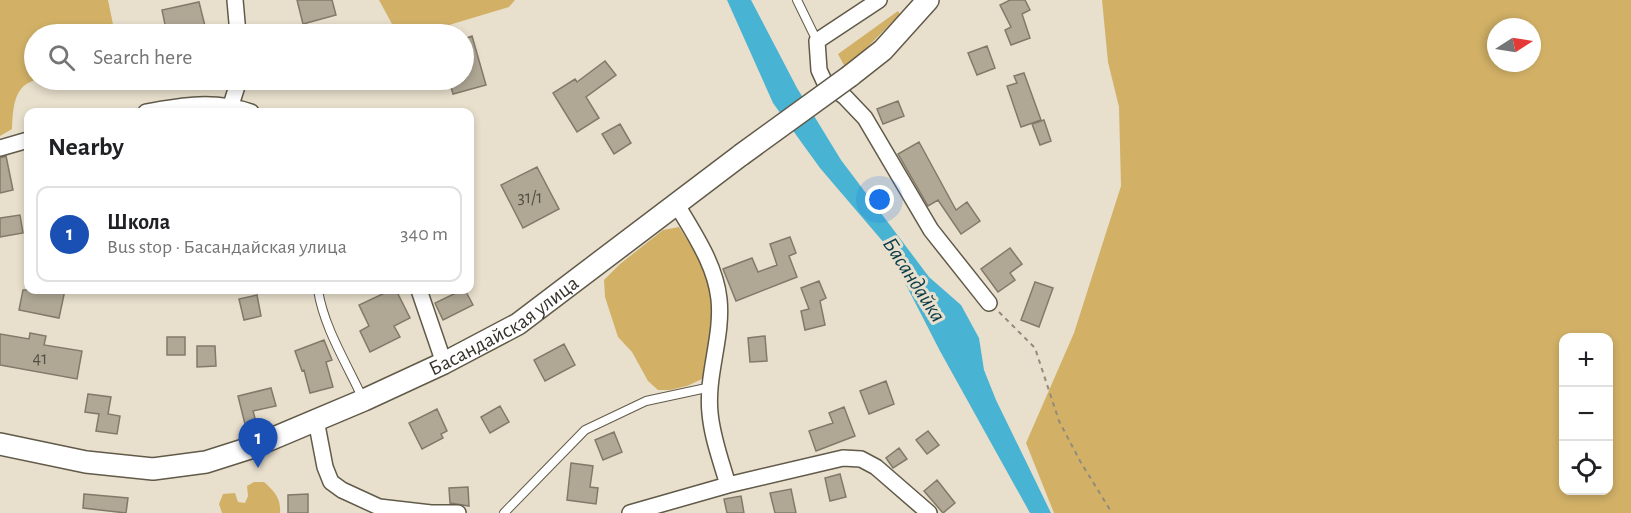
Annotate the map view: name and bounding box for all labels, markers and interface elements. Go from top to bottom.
north arrow [1487,18,1541,72]
search box [24,24,474,90]
icon: search [45,41,78,74]
text: Search here [93,46,192,68]
text: Nearby [48,134,124,160]
your location [865,185,894,214]
house number: 31/1 [518,189,542,207]
text: Школа [107,211,170,233]
text: 1 [66,224,73,244]
text: 340 m [400,224,448,244]
water label: Басандайка [879,233,950,326]
text: Bus stop · Басандайская улица [107,237,347,257]
street label: Басандайская улица [426,272,583,380]
map controls [1559,333,1613,495]
button: + [1559,333,1613,387]
house number: 41 [33,350,47,368]
button: − [1559,387,1613,441]
pin: 1 [238,418,278,468]
button: locate [1559,441,1613,495]

